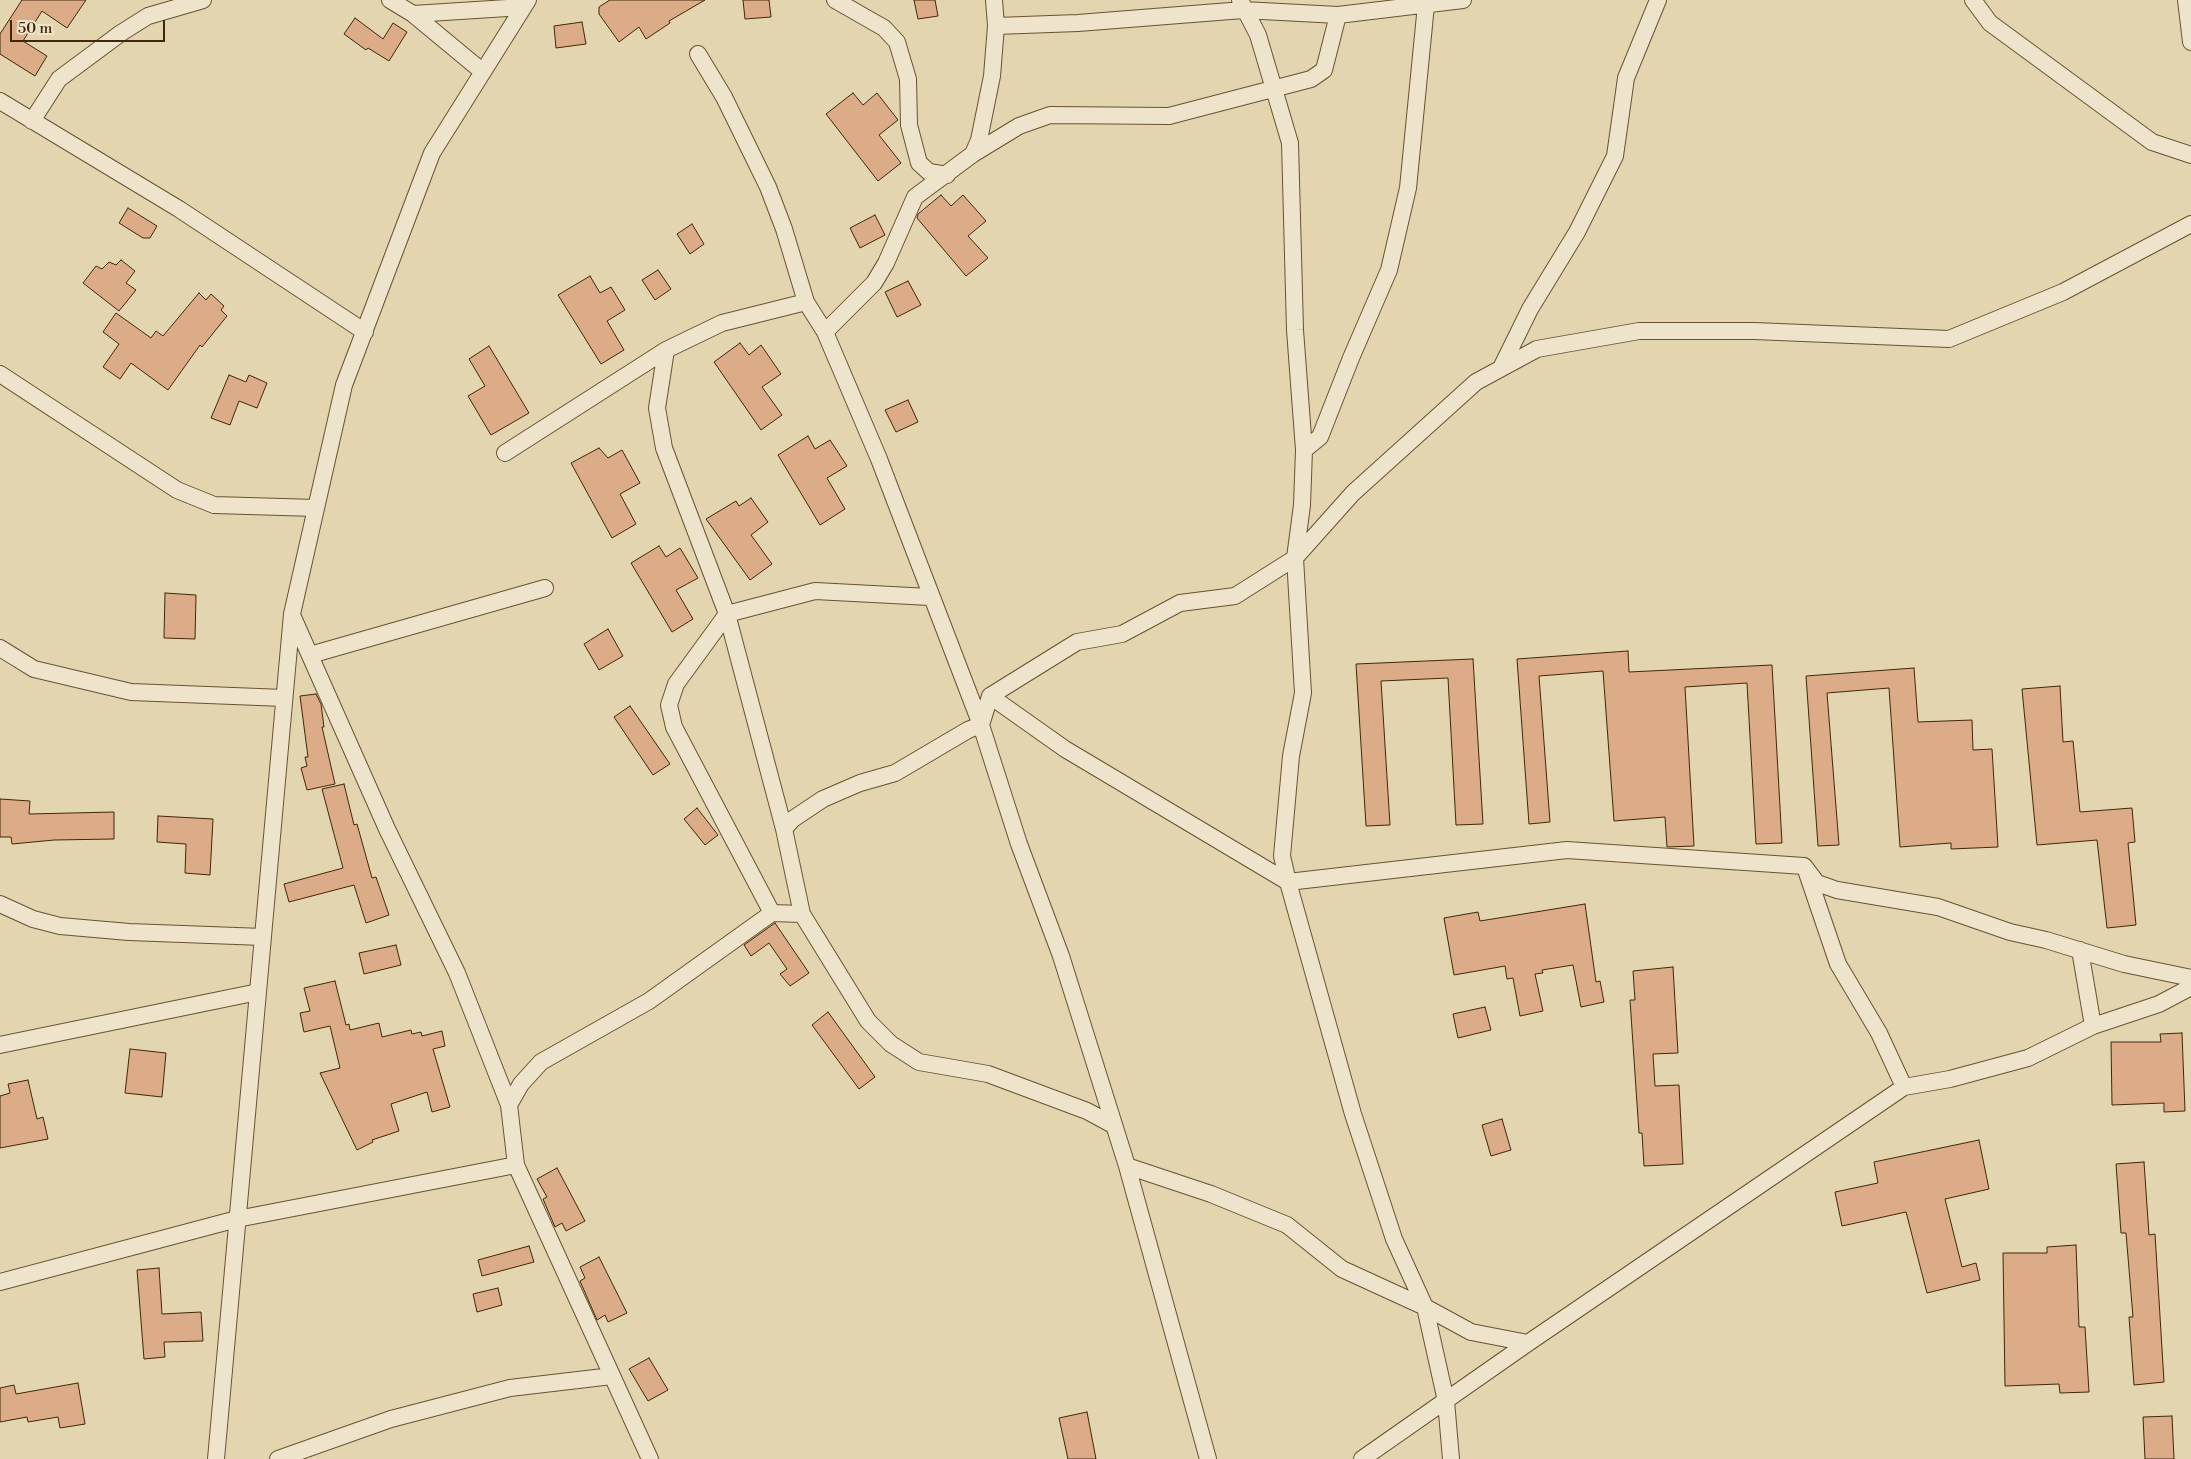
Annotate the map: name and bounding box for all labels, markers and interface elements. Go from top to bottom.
scale bar [12,10,168,42]
text: 50 m [18,19,52,38]

